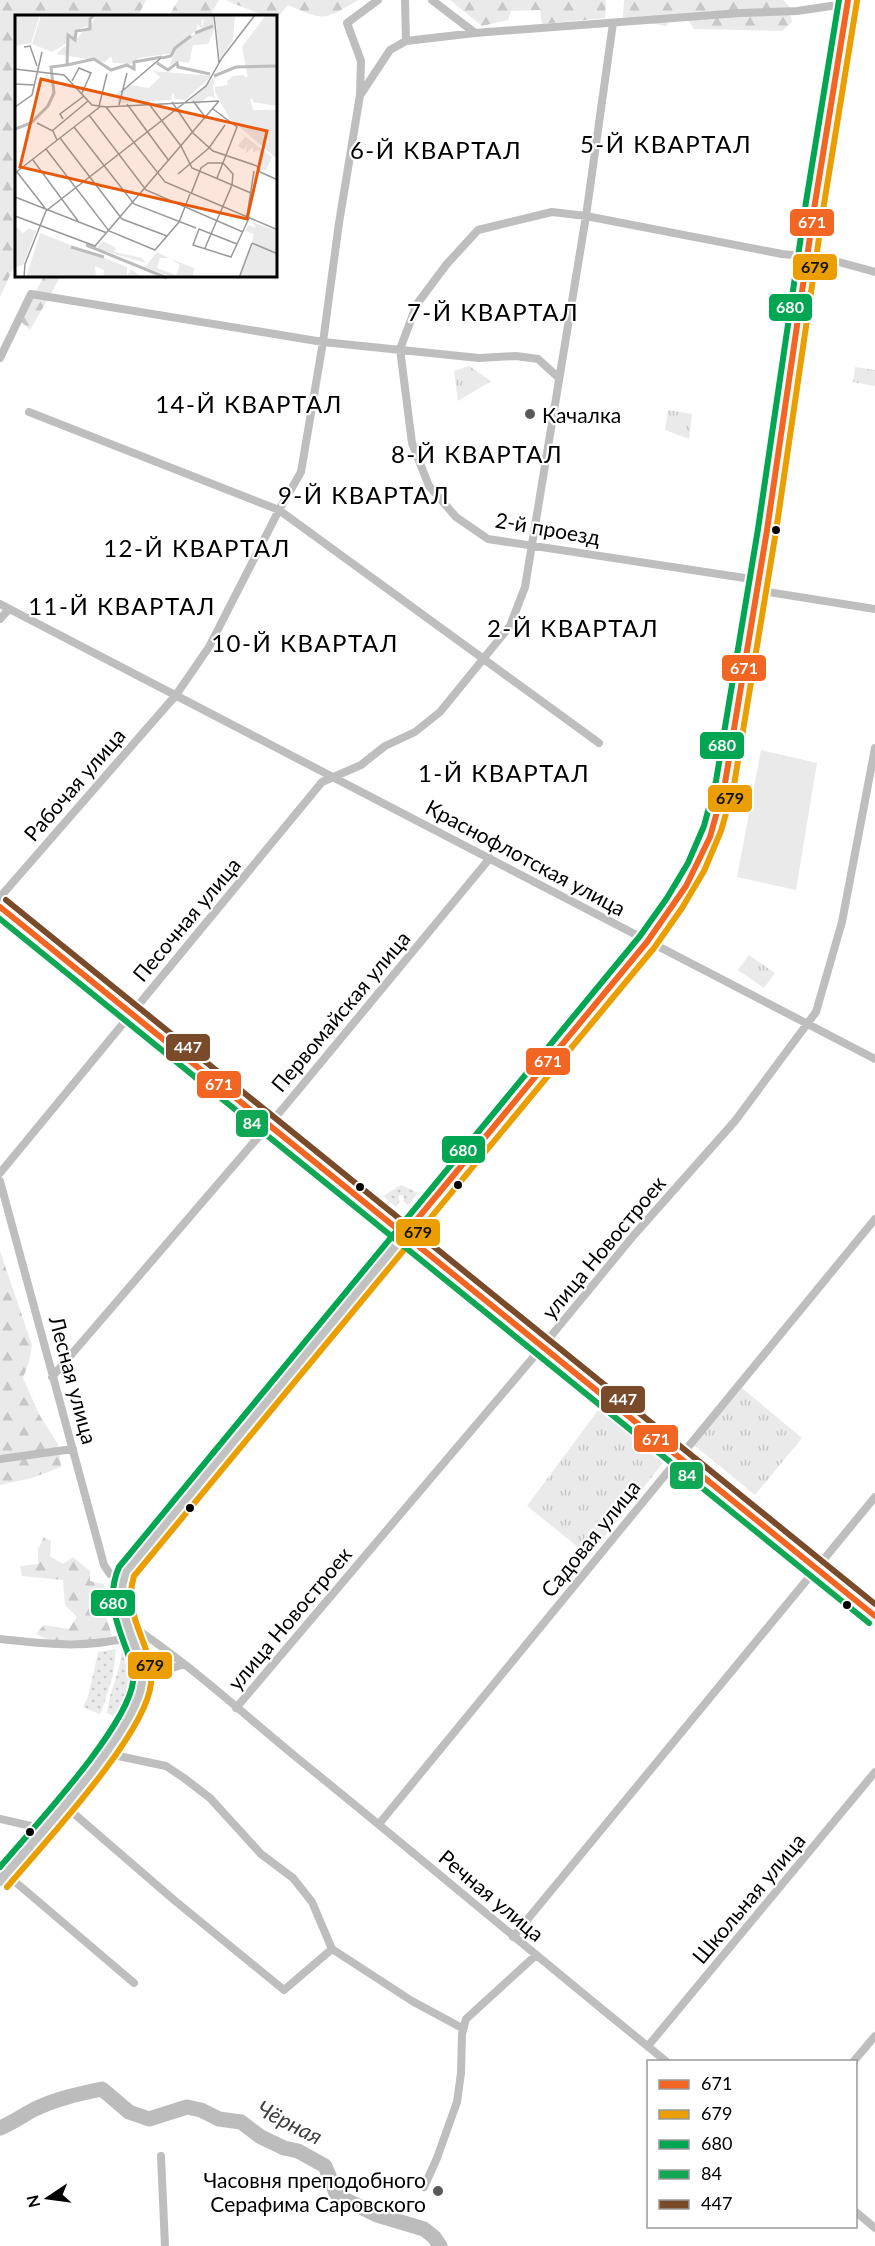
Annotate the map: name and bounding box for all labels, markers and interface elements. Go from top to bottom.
inset map [15,15,278,278]
district label: 5-Й КВАРТАЛ [580,129,752,158]
district label: 6-Й КВАРТАЛ [350,135,522,164]
line badge: 671 [789,208,835,237]
text: 671 [798,212,826,231]
line badge: 679 [792,253,838,281]
text: 679 [801,257,829,276]
line badge: 680 [768,293,813,322]
district label: 7-Й КВАРТАЛ [407,297,579,326]
text: 680 [776,297,804,316]
district label: 14-Й КВАРТАЛ [155,389,343,418]
place label: Качалка [542,402,621,427]
marker: Качалка [523,407,537,421]
district label: 8-Й КВАРТАЛ [391,439,563,468]
district label: 9-Й КВАРТАЛ [278,480,450,509]
street label: 2-й проезд [493,506,603,550]
unlabelled marker [770,524,782,536]
district label: 12-Й КВАРТАЛ [103,533,291,562]
district label: 11-Й КВАРТАЛ [28,591,216,620]
district label: 2-Й КВАРТАЛ [487,613,659,642]
district label: 10-Й КВАРТАЛ [211,628,399,657]
line badge: 671 [721,654,767,682]
text: 671 [730,658,758,677]
street label: Рабочая улица [18,722,130,846]
line badge: 680 [699,731,745,760]
text: 680 [708,735,736,754]
district label: 1-Й КВАРТАЛ [418,758,590,787]
line badge: 679 [707,784,753,813]
text: 679 [716,788,744,807]
street label: Краснофлотская улица [422,794,630,920]
street label: Песочная улица [127,852,245,986]
street label: Первомайская улица [265,926,415,1096]
line badge: 447 [165,1033,211,1062]
text: 447 [174,1037,202,1056]
line badge: 671 [525,1047,571,1076]
text: 671 [534,1051,562,1070]
line badge: 671 [196,1070,242,1099]
text: 671 [205,1074,233,1093]
line badge: 84 [235,1109,269,1138]
text: 84 [243,1113,261,1132]
line badge: 680 [441,1135,486,1164]
text: 680 [449,1140,477,1159]
street label: улица Новостроек [536,1170,670,1324]
unlabelled marker [452,1179,464,1191]
unlabelled marker [354,1181,366,1193]
line badge: 679 [395,1218,441,1247]
text: 679 [404,1222,432,1241]
street label: Лесная улица [45,1312,103,1447]
line badge: 447 [600,1385,646,1414]
text: 447 [609,1389,637,1408]
line badge: 671 [633,1424,679,1453]
text: 671 [642,1429,670,1448]
line badge: 84 [669,1461,704,1490]
text: 84 [678,1465,696,1484]
street label: Садовая улица [535,1475,645,1601]
unlabelled marker [184,1502,196,1514]
street label: улица Новостроек [222,1541,356,1695]
line badge: 680 [90,1589,136,1617]
text: 680 [99,1593,127,1612]
unlabelled marker [841,1599,853,1611]
line badge: 679 [127,1651,173,1680]
text: 679 [136,1655,164,1674]
unlabelled marker [24,1826,36,1838]
street label: Школьная улица [686,1828,810,1968]
street label: Речная улица [434,1844,550,1946]
legend [647,2060,857,2228]
text: 671 [701,2072,732,2094]
water label: Чёрная [253,2094,327,2150]
text: 679 [701,2102,732,2124]
text: 680 [701,2132,732,2154]
text: 84 [701,2162,722,2184]
place label: Часовня преподобного Серафима Саровского [203,2167,426,2216]
north arrow [18,2168,78,2228]
marker: Часовня преподобного Серафима Саровского [431,2184,445,2198]
text: 447 [701,2192,732,2214]
text: N [22,2193,44,2210]

